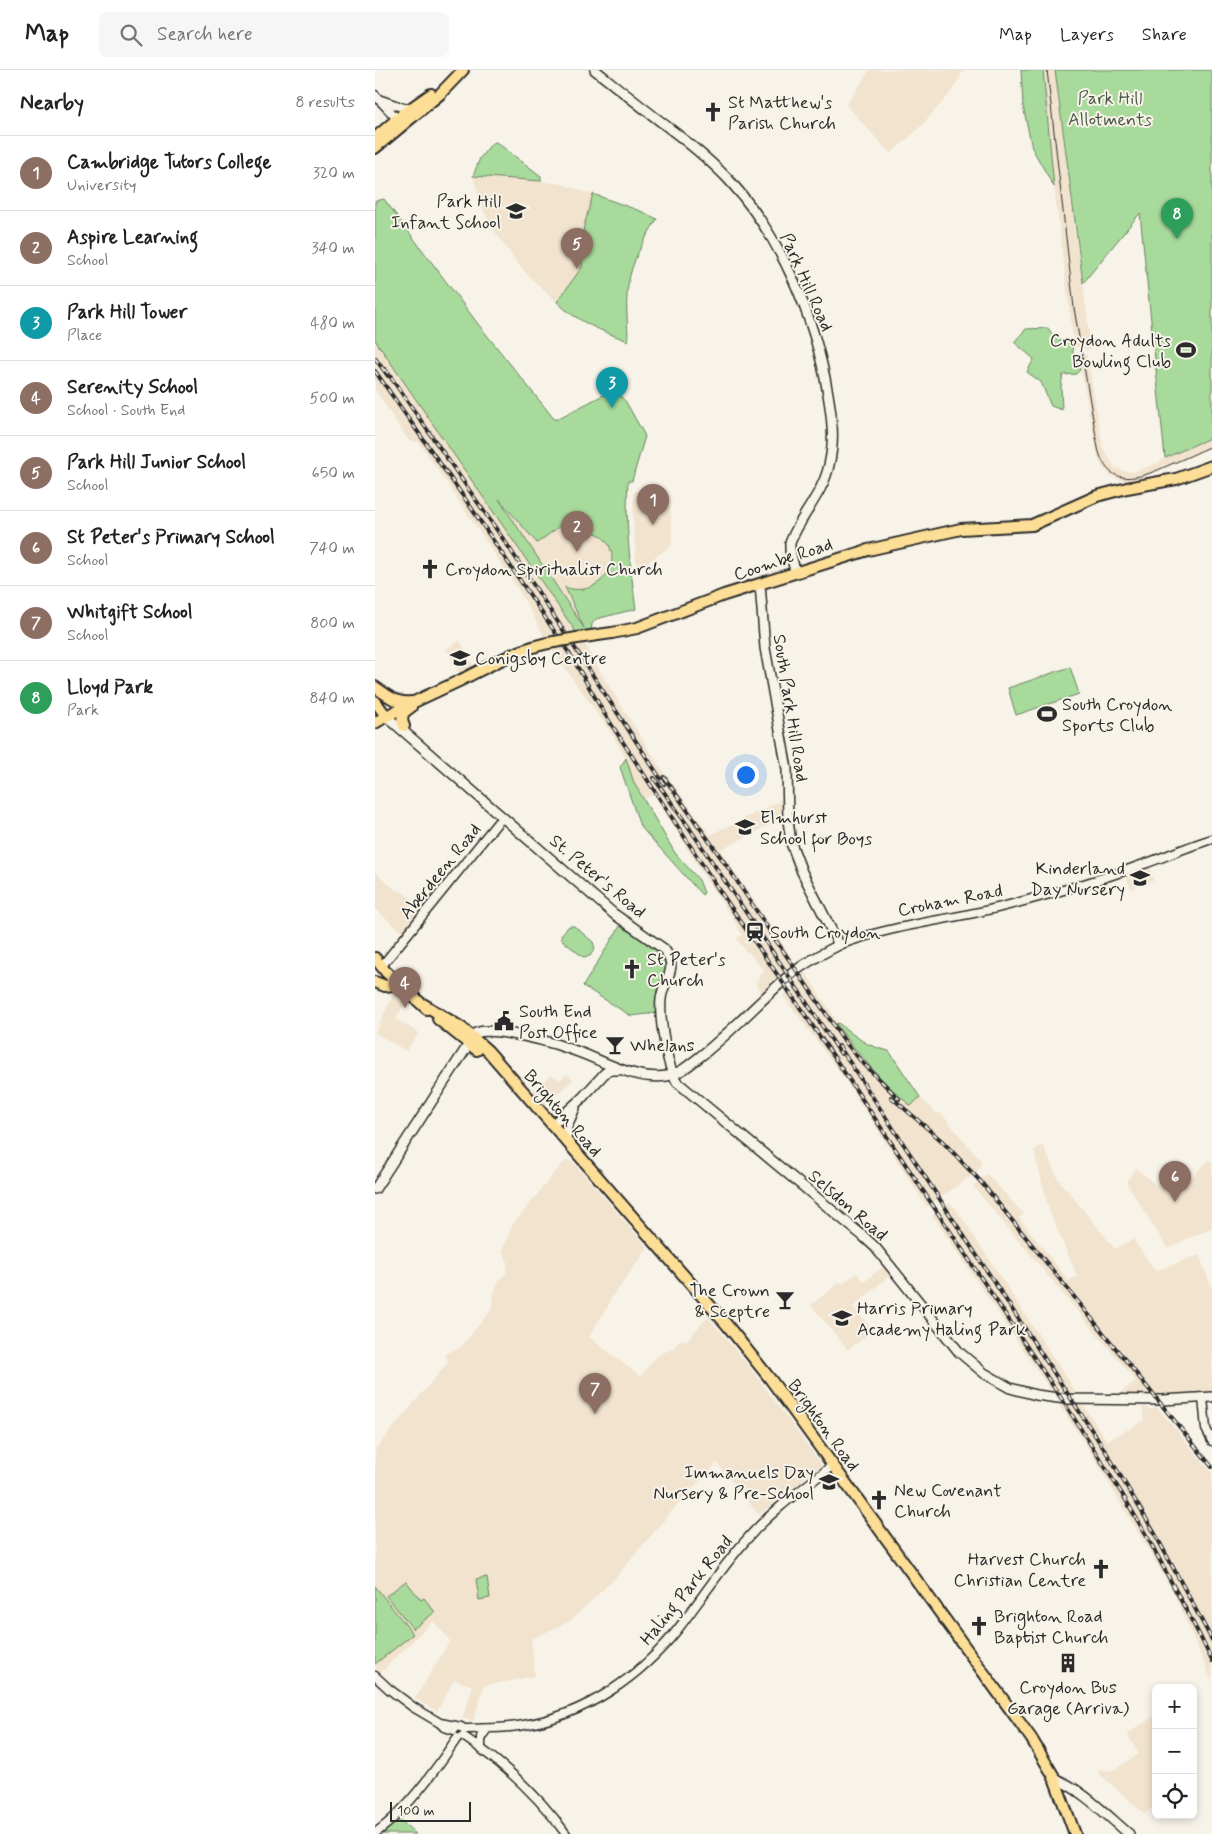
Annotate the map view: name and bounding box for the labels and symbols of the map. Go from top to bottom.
park label: Park Hill Allotments [1068,87,1152,132]
place label: St Matthew's Parish Church [728,91,836,136]
church icon: St Matthew's Parish Church [702,101,724,123]
place label: Park Hill Infant School [391,190,501,235]
pin: 8 [1161,198,1193,239]
school or university icon: Park Hill Infant School [505,200,527,222]
pin: 5 [561,228,593,269]
street label: Park Hill Road [774,229,838,335]
place label: Croydon Adults Bowling Club [1050,329,1171,376]
sports icon: Croydon Adults Bowling Club [1175,339,1197,361]
pin: 3 [596,367,628,408]
pin: 1 [637,484,669,525]
pin: 2 [561,511,593,552]
street label: Coombe Road [731,533,836,587]
church icon: Croydon Spiritualist Church [419,558,441,580]
place label: Croydon Spiritualist Church [445,558,663,582]
street label: South Park Hill Road [766,633,814,784]
school or university icon: Conigsby Centre [449,647,471,669]
place label: Conigsby Centre [475,647,607,672]
place label: South Croydon Sports Club [1062,693,1172,738]
sports icon: South Croydon Sports Club [1036,703,1058,725]
your location [733,762,759,788]
place label: Elmhurst School for Boys [760,806,872,853]
school or university icon: Elmhurst School for Boys [734,816,756,838]
street label: Aberdeen Road [395,819,487,925]
street label: St. Peter's Road [544,829,651,924]
place label: Kinderland Day Nursery [1031,857,1125,902]
school or university icon: Kinderland Day Nursery [1129,867,1151,889]
street label: Croham Road [896,879,1005,923]
station icon: South Croydon [744,921,766,943]
place label: South Croydon [770,921,880,945]
place label: St Peter's Church [647,948,726,993]
church icon: St Peter's Church [621,958,643,980]
pin: 4 [389,967,421,1008]
place label: South End Post Office [519,1000,598,1045]
public building icon: South End Post Office [493,1010,515,1032]
bar icon: Whelans [604,1034,626,1056]
place label: Whelans [630,1034,695,1058]
street label: Brighton Road [517,1065,607,1163]
pin: 6 [1159,1161,1191,1202]
street label: Selsdon Road [803,1165,892,1247]
place label: The Crown & Sceptre [689,1279,770,1324]
bar icon: The Crown & Sceptre [774,1289,796,1311]
place label: Harris Primary Academy Haling Park [857,1297,1026,1344]
school or university icon: Harris Primary Academy Haling Park [831,1307,853,1329]
pin: 7 [579,1373,611,1414]
street label: Brighton Road [781,1375,865,1477]
place label: Immanuels Day Nursery & Pre-School [653,1461,814,1506]
school or university icon: Immanuels Day Nursery & Pre-School [818,1471,840,1493]
place label: New Covenant Church [894,1479,1002,1524]
church icon: New Covenant Church [868,1489,890,1511]
street label: Haling Park Road [635,1531,740,1652]
place label: Harvest Church Christian Centre [954,1548,1086,1593]
church icon: Harvest Church Christian Centre [1090,1558,1112,1580]
place label: Brighton Road Baptist Church [994,1605,1108,1650]
church icon: Brighton Road Baptist Church [968,1615,990,1637]
building icon: Croydon Bus Garage (Arriva) [1057,1652,1079,1674]
place label: Croydon Bus Garage (Arriva) [1007,1676,1130,1722]
scale bar [390,1799,471,1822]

